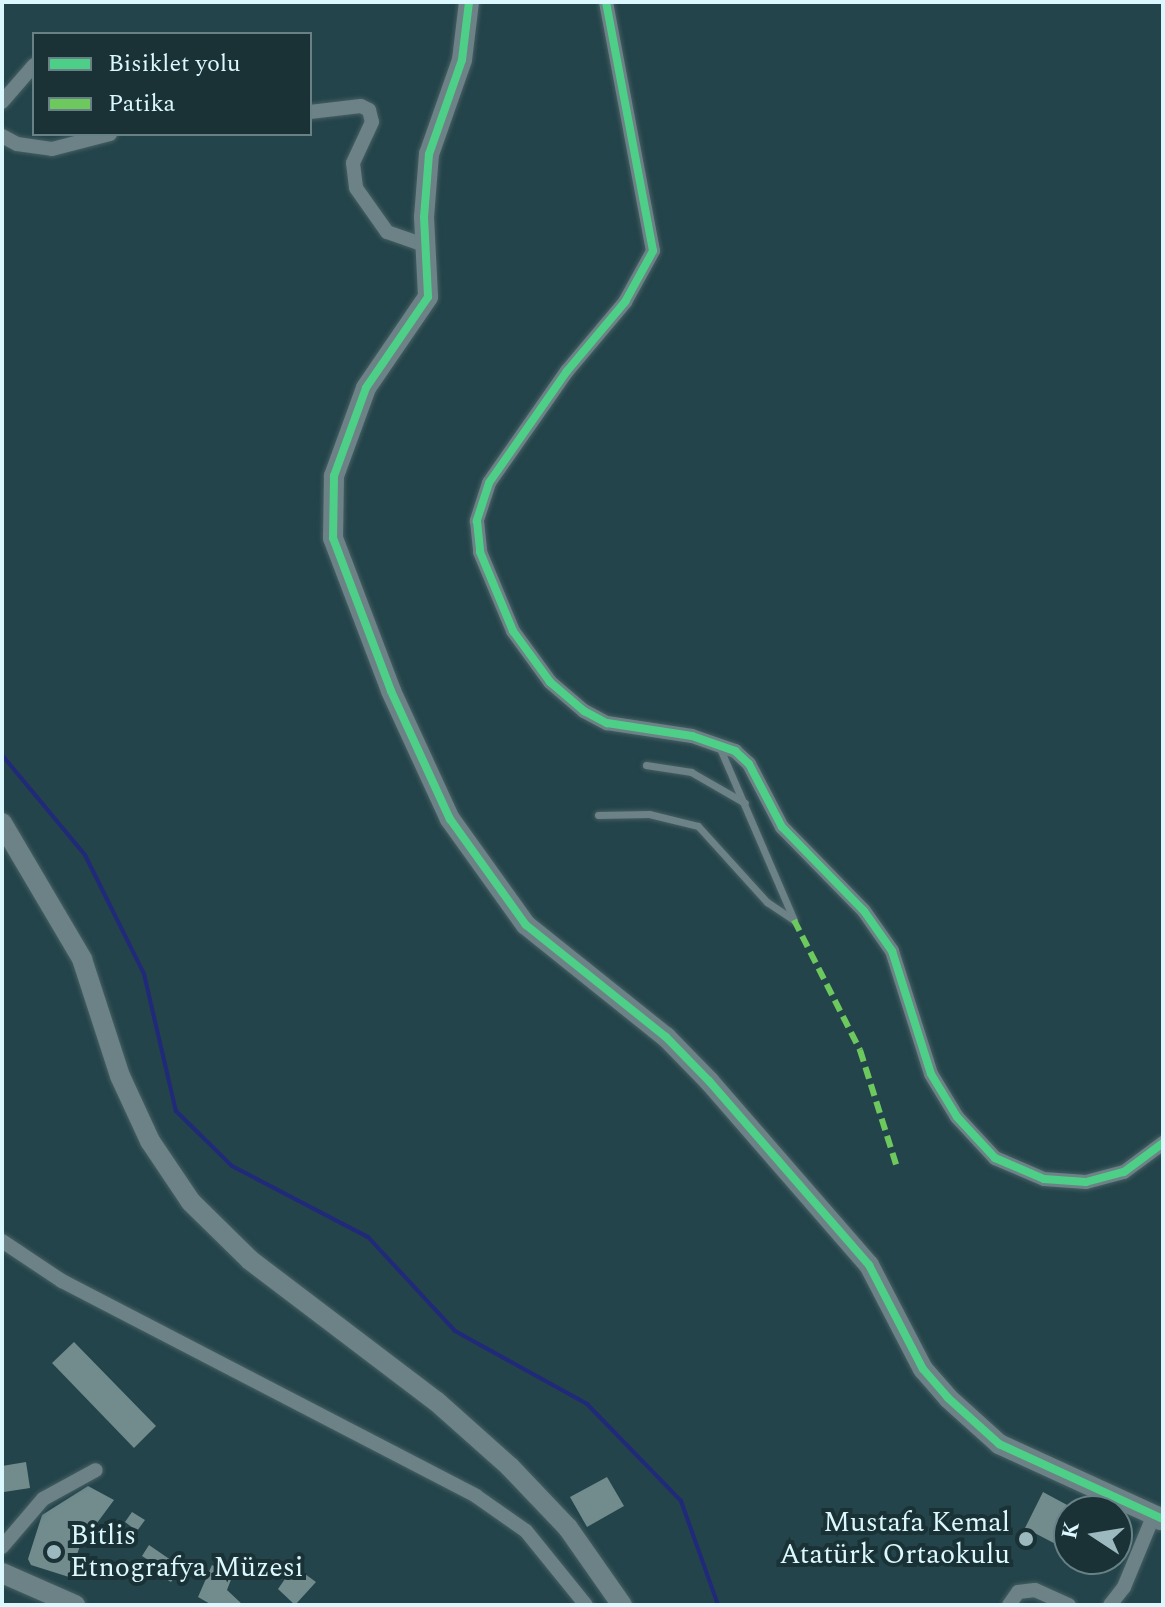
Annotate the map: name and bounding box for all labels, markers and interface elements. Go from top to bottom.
legend [32,32,312,136]
text: Bisiklet yolu [108,46,241,82]
text: Patika [108,86,175,122]
north arrow [1053,1495,1133,1575]
place label: Mustafa Kemal Atatürk Ortaokulu [779,1506,1010,1572]
place label: Bitlis Etnografya Müzesi [70,1519,304,1585]
text: K [1053,1519,1089,1542]
marker: Mustafa Kemal Atatürk Ortaokulu [1017,1530,1035,1548]
marker: Bitlis Etnografya Müzesi [45,1543,63,1561]

